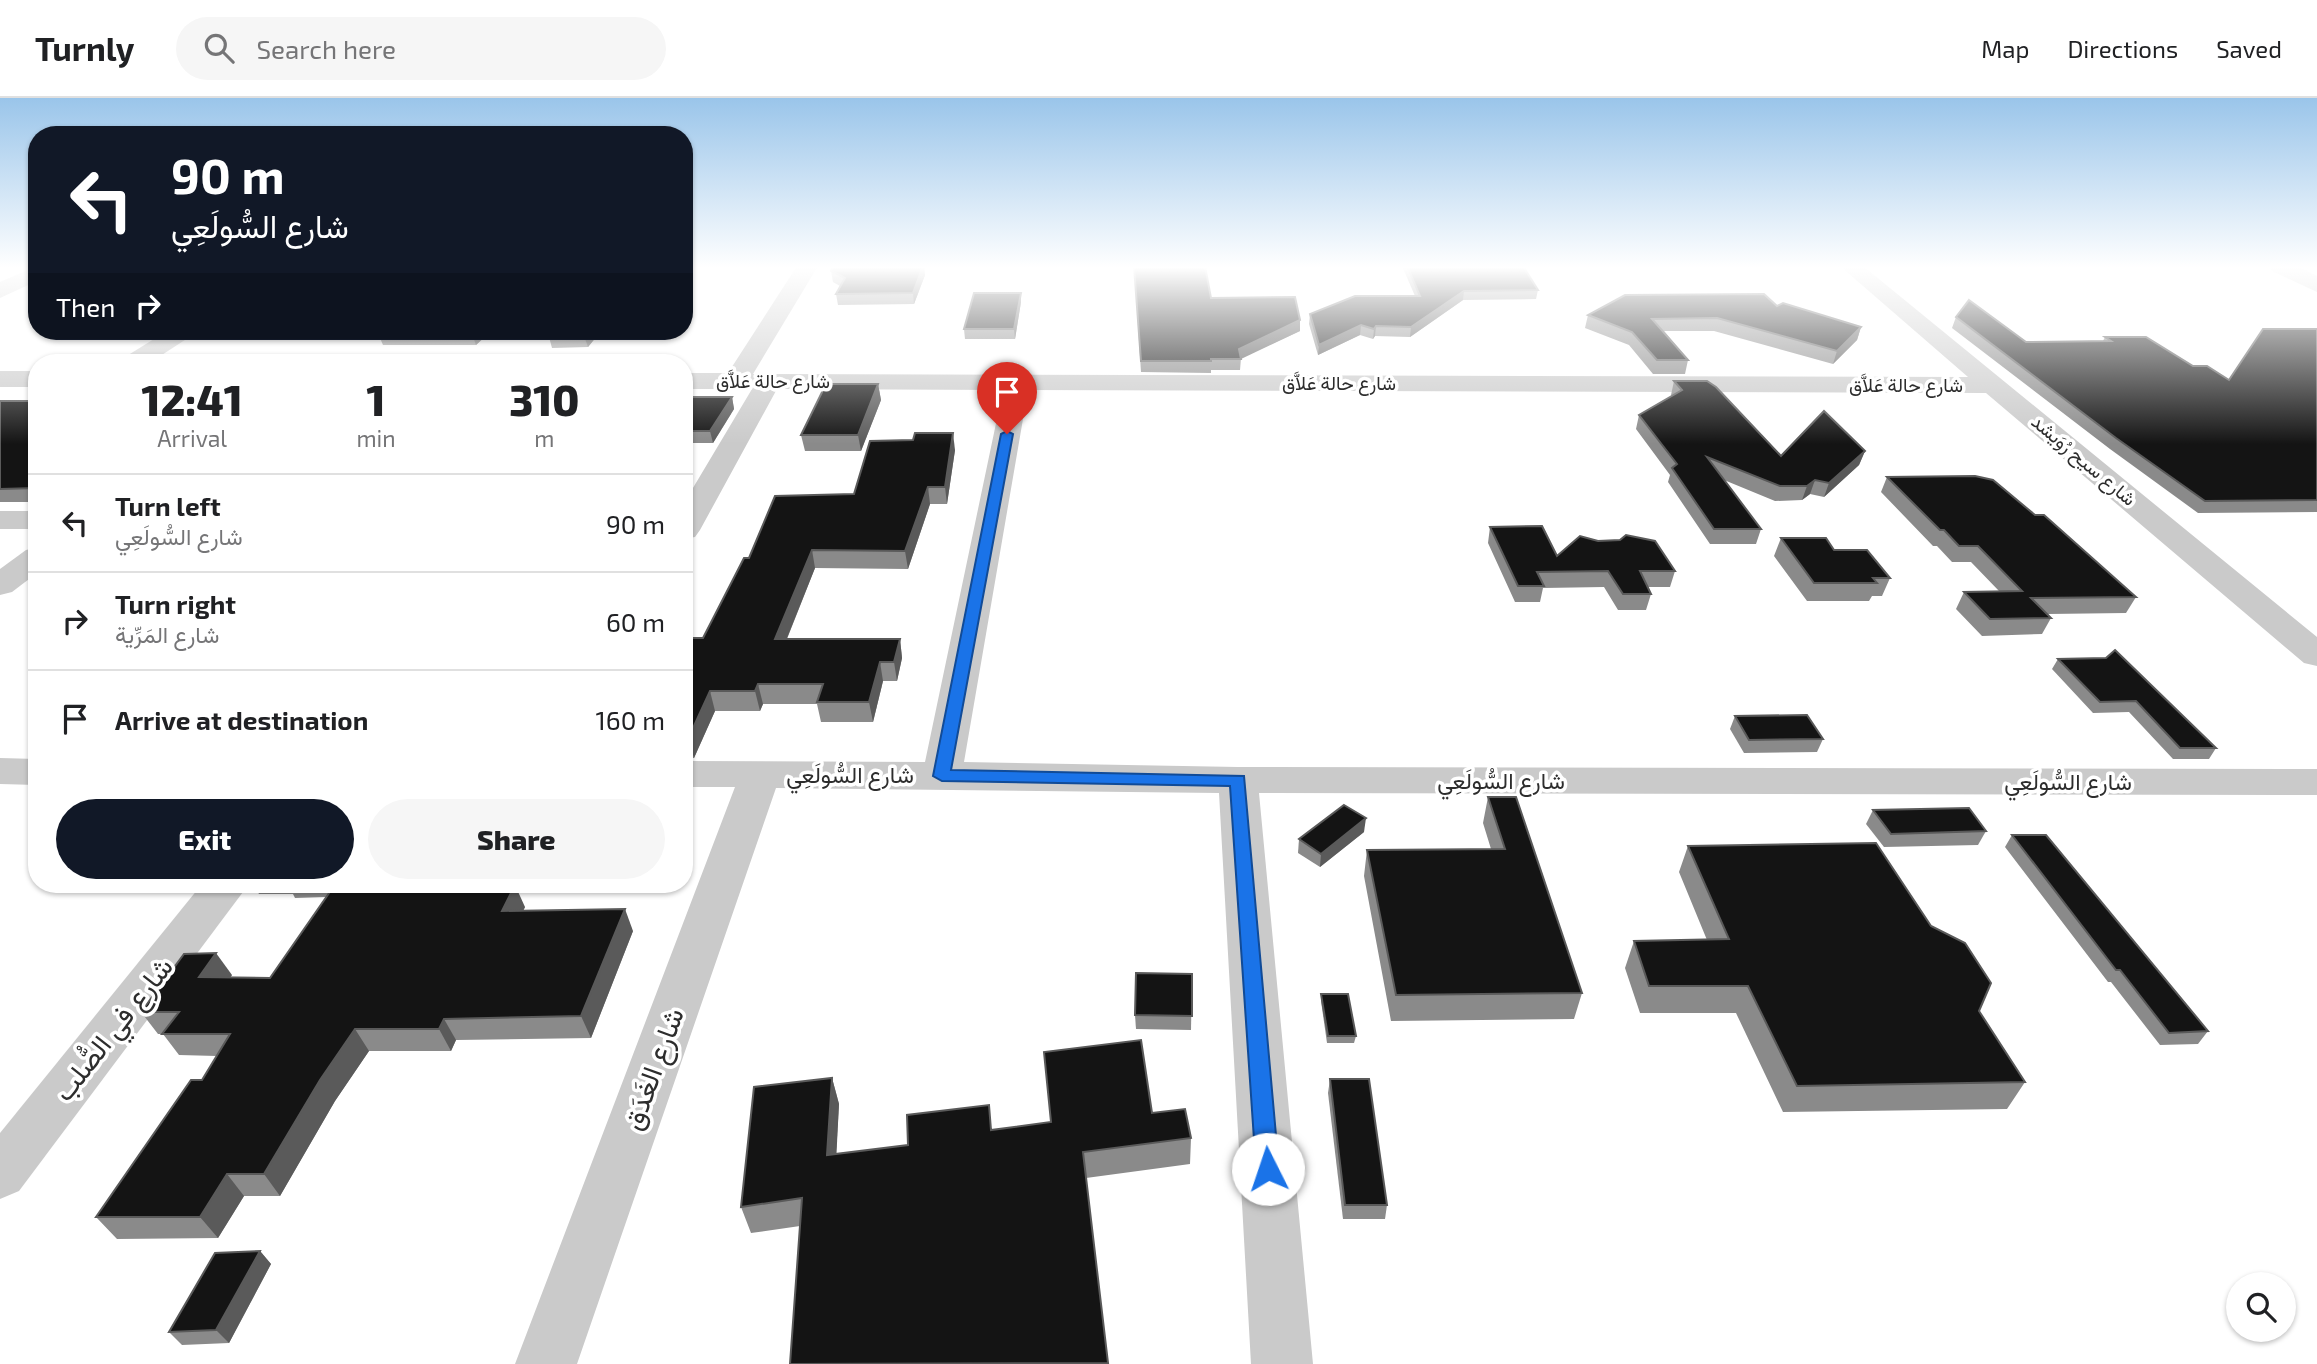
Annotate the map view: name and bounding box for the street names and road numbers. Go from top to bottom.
street label: شارع حالة عَلاَّق [716,369,830,394]
street label: شارع حالة عَلاَّق [1282,371,1396,396]
street label: شارع حالة عَلاَّق [1849,373,1963,398]
street label: شارع سيح رُوَيشد [2025,409,2141,512]
street label: شارع السُّولَعِي [786,760,914,794]
street label: شارع السُّولَعِي [1437,766,1565,800]
street label: شارع السُّولَعِي [2004,767,2132,801]
street label: شارع في الصُّلب [45,950,184,1111]
street label: شارع الغَدَق [614,1003,693,1135]

